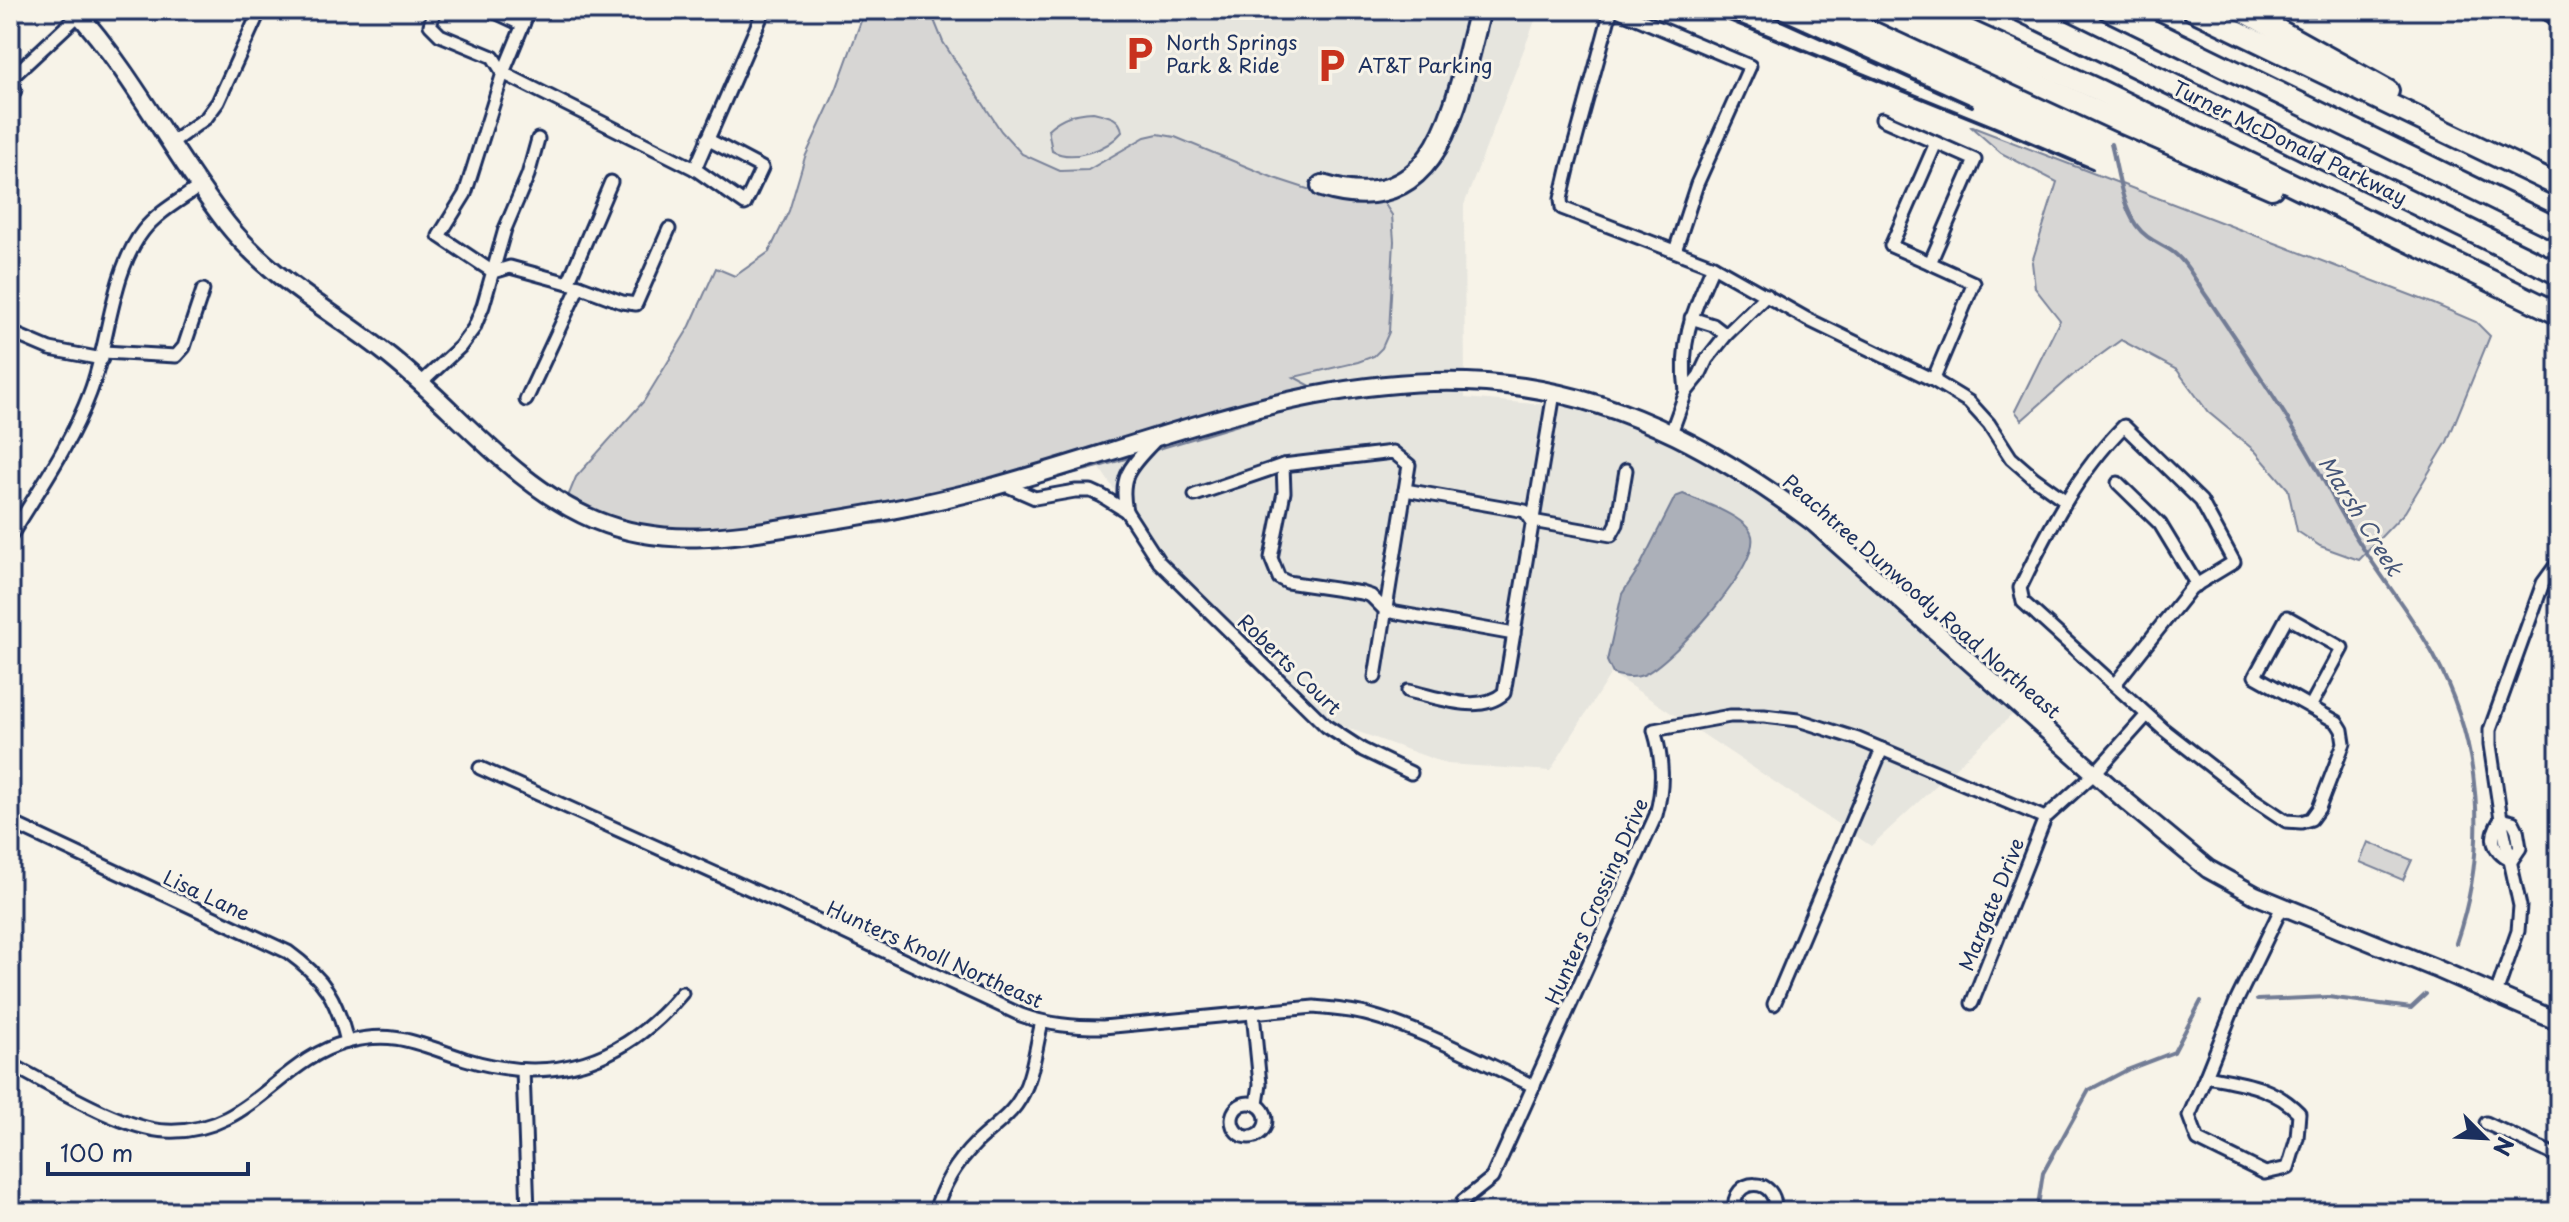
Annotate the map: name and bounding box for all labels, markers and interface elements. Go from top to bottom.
place label: North Springs Park & Ride [1166,27,1297,80]
parking icon: North Springs Park & Ride [1121,34,1159,72]
parking icon: AT&T Parking [1313,46,1351,84]
place label: AT&T Parking [1358,50,1493,80]
street label: Turner McDonald Parkway [2168,72,2412,212]
water label: Marsh Creek [2312,448,2413,583]
street label: Peachtree Dunwoody Road Northeast [1776,467,2068,725]
street label: Roberts Court [1231,607,1349,721]
street label: Hunters Crossing Drive [1537,793,1655,1009]
street label: Margate Drive [1951,833,2031,975]
street label: Lisa Lane [159,862,255,928]
street label: Hunters Knoll Northeast [822,893,1048,1015]
north arrow [2445,1098,2525,1178]
scale bar [48,1126,248,1176]
text: N [2486,1132,2523,1161]
text: 100 m [60,1134,133,1170]

